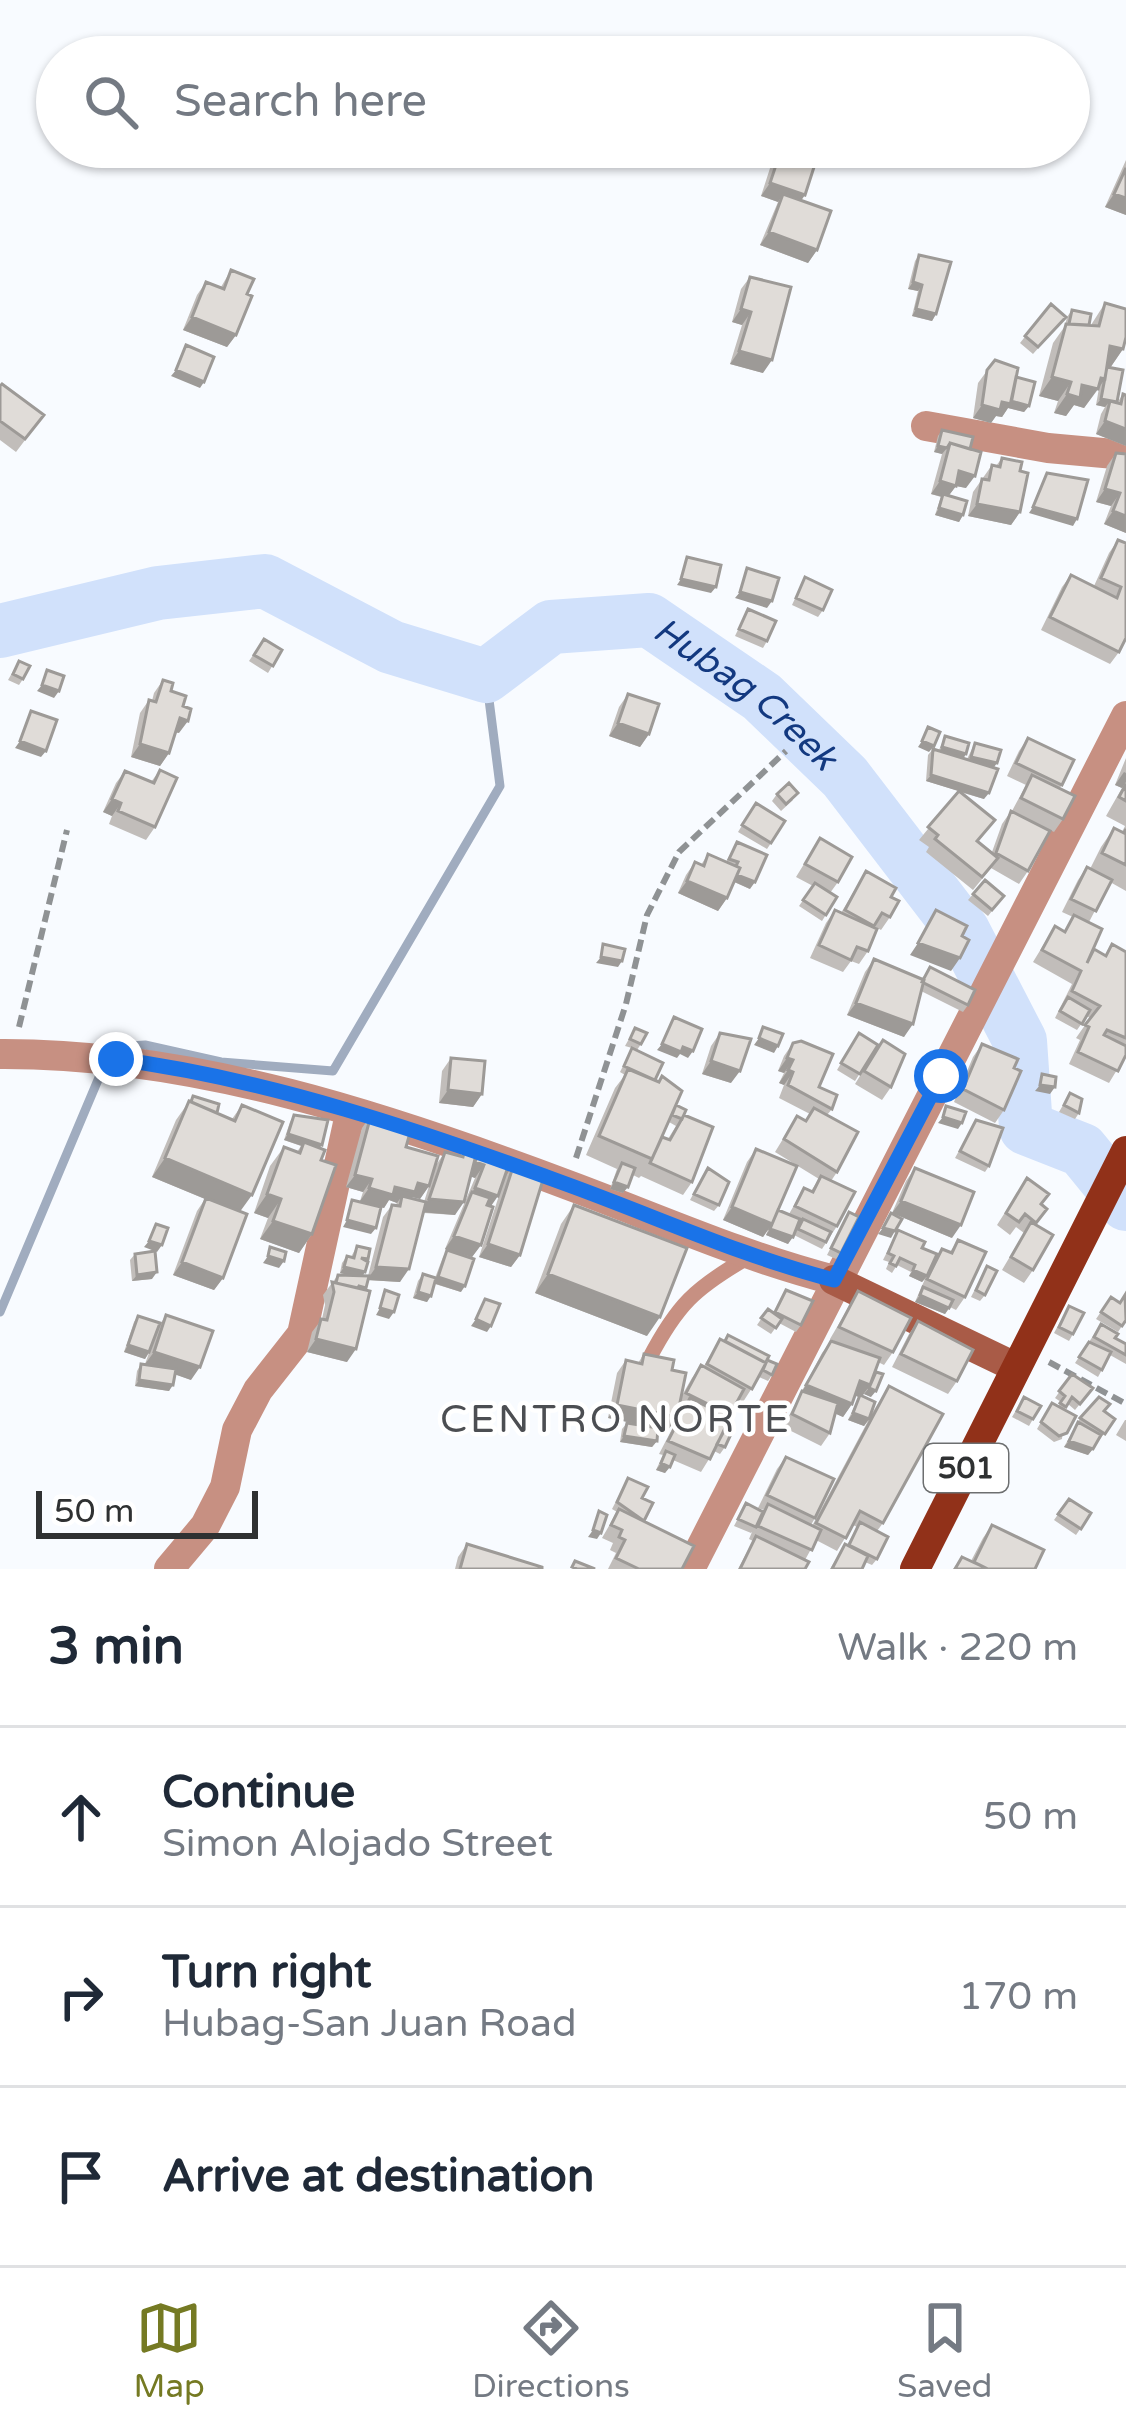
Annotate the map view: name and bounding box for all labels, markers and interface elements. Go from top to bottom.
search box [36,36,1090,168]
icon: search [78,69,144,135]
text: Search here [174,75,427,129]
water label: Hubag Creek [646,608,848,781]
route end [89,1032,143,1086]
route start [914,1049,968,1103]
district label: CENTRO NORTE [440,1396,792,1443]
road number: 501 [924,1444,1008,1492]
scale bar [36,1485,258,1538]
text: 50 m [54,1492,134,1531]
text: 3 min [48,1616,184,1678]
text: Walk · 220 m [837,1624,1078,1671]
text: Continue [162,1766,355,1820]
icon: ahead [48,1784,114,1850]
text: 50 m [983,1793,1078,1840]
text: Simon Alojado Street [162,1820,553,1867]
text: Turn right [162,1946,371,2000]
icon: right [48,1964,114,2030]
text: 170 m [959,1973,1078,2020]
text: Hubag-San Juan Road [162,2000,577,2047]
icon: arrive [48,2144,114,2210]
text: Arrive at destination [162,2150,594,2204]
tab: Map [134,2295,205,2406]
tab: Directions [472,2295,630,2406]
tab: Saved [897,2295,992,2406]

